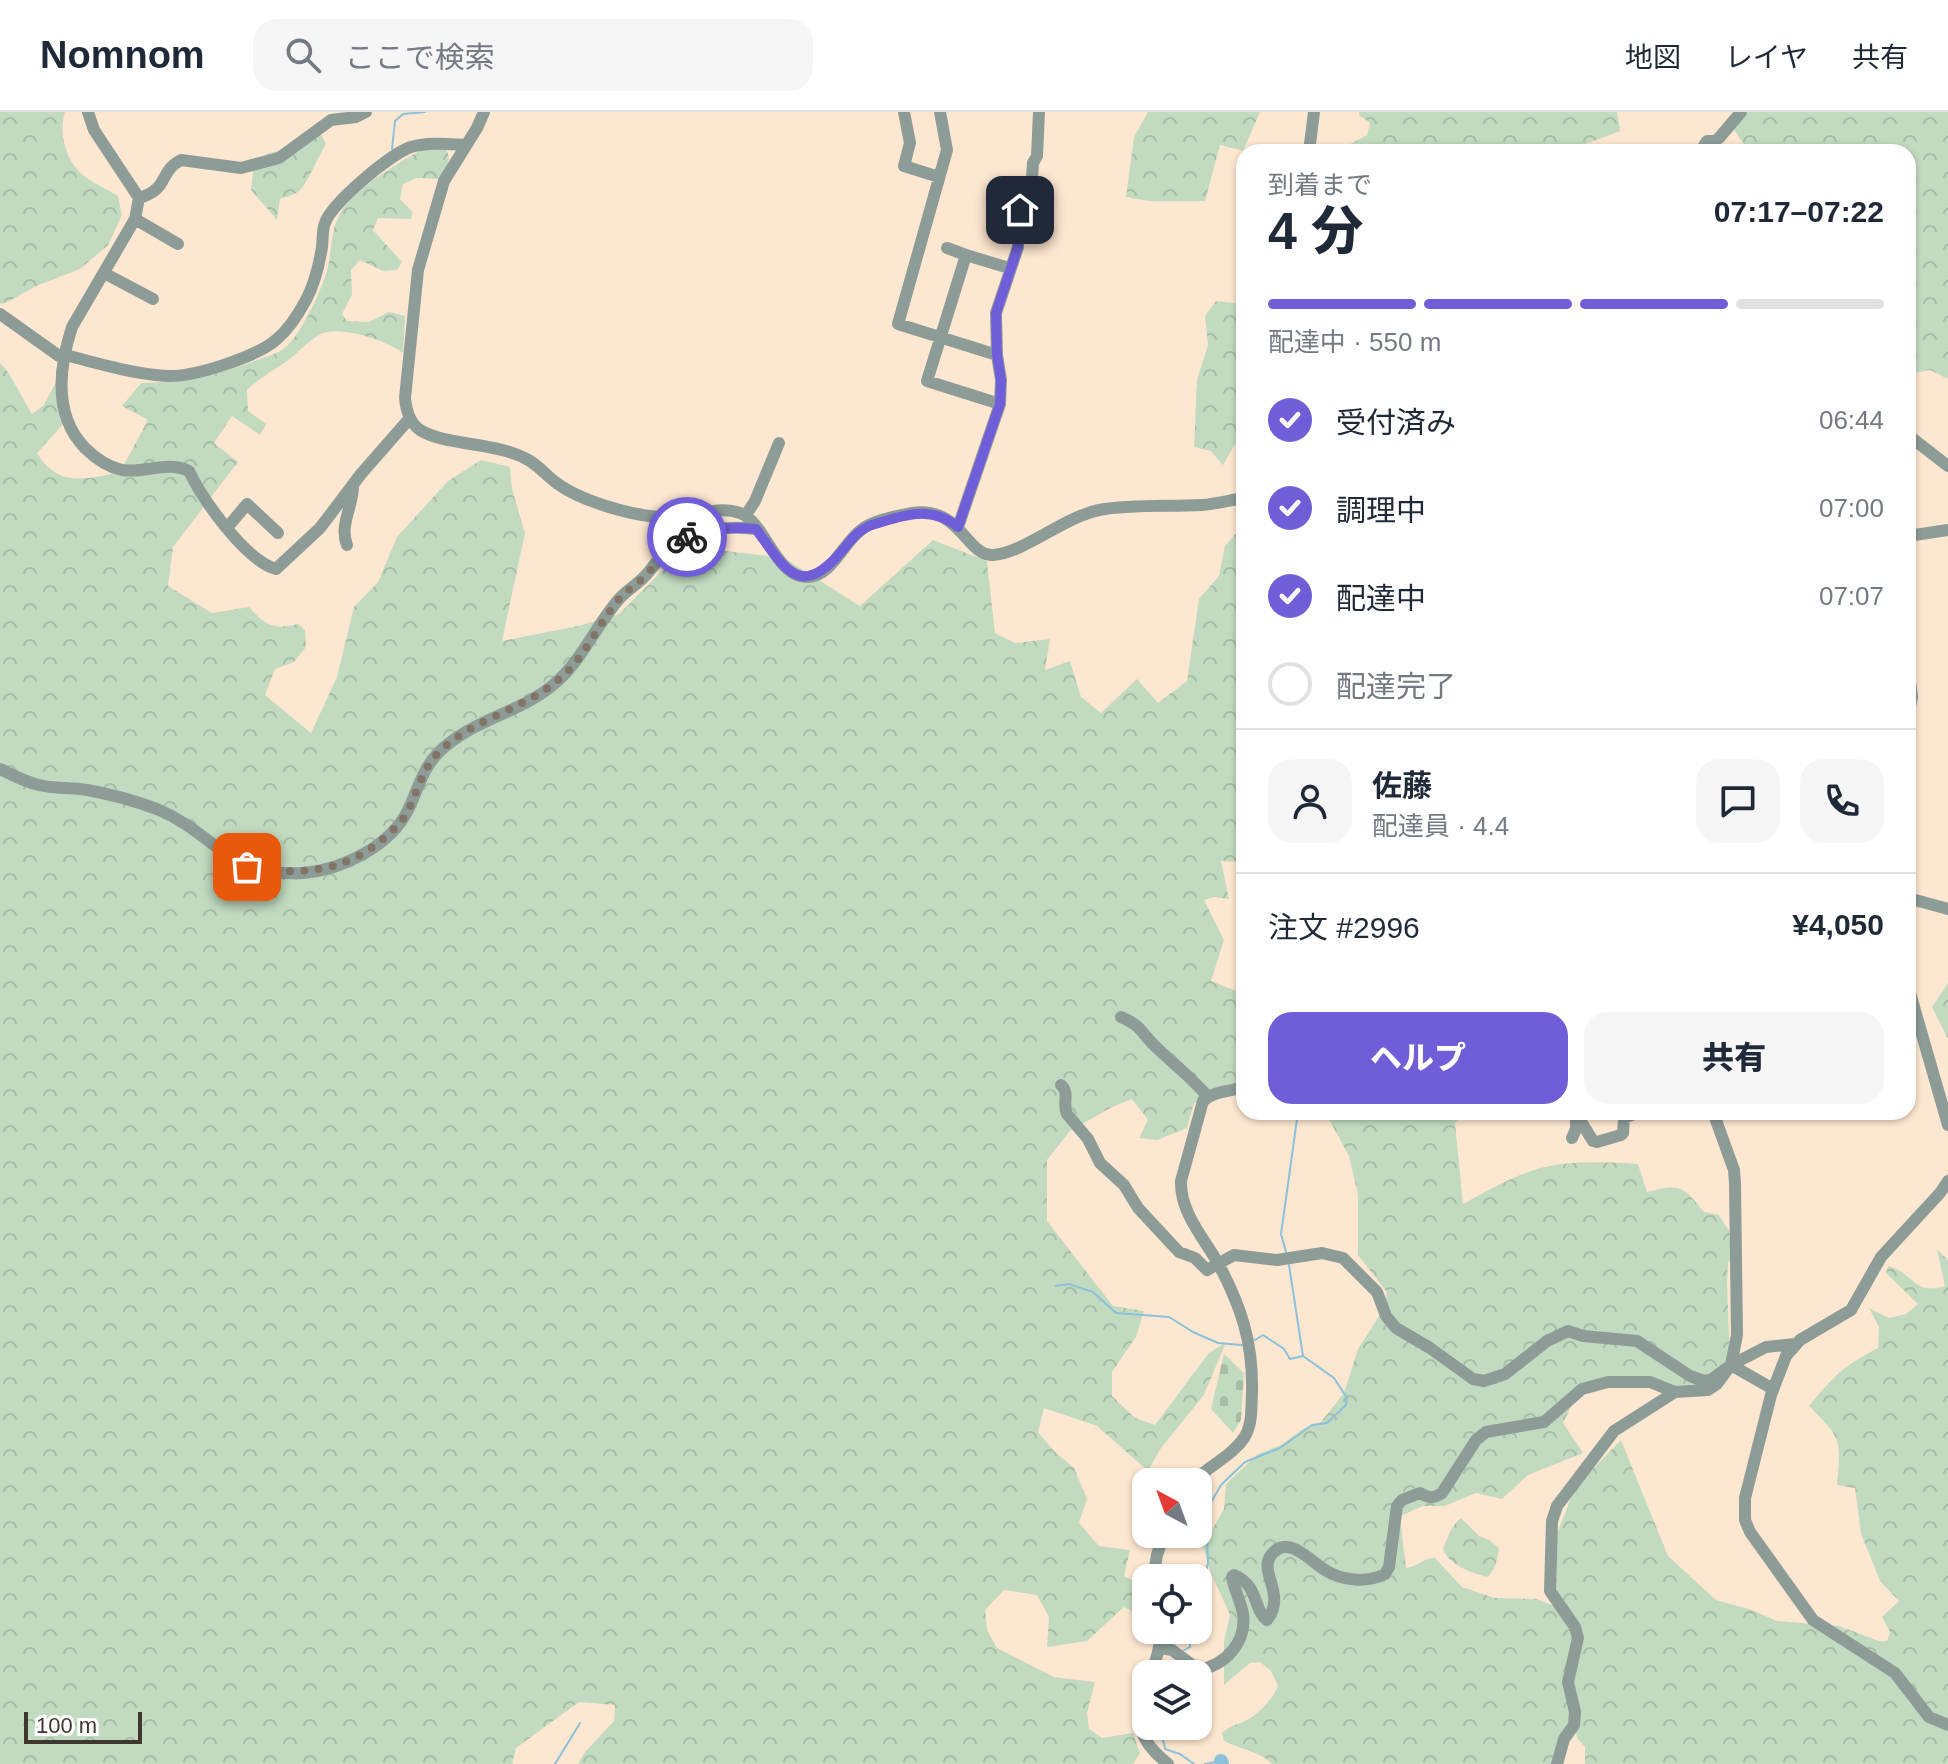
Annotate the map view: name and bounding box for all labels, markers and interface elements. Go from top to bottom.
search box [253,19,813,91]
icon: search [281,33,325,77]
text: Nomnom [40,34,205,76]
text: ここで検索 [345,41,495,74]
text: 地図 [1625,42,1681,73]
text: レイヤ [1725,42,1808,73]
text: 共有 [1852,42,1908,73]
text: 到着まで [1268,170,1372,200]
pin [986,176,1054,244]
icon: home [998,188,1042,232]
text: 07:17–07:22 [1714,195,1884,228]
text: 4 分 [1268,202,1363,260]
text: 配達中 · 550 m [1268,327,1441,357]
icon: check [1268,398,1312,442]
text: 06:44 [1819,405,1884,435]
text: 受付済み [1336,406,1456,439]
icon: check [1268,486,1312,530]
text: 07:00 [1819,493,1884,523]
text: 調理中 [1336,494,1426,527]
courier [647,497,727,577]
icon: bike [665,515,709,559]
icon: check [1268,574,1312,618]
text: 07:07 [1819,581,1884,611]
text: 配達中 [1336,582,1426,615]
text: 配達完了 [1336,670,1456,703]
button: person [1268,759,1352,843]
button: chat [1696,759,1780,843]
button: phone [1800,759,1884,843]
text: 佐藤 [1372,769,1432,802]
text: 配達員 · 4.4 [1372,811,1509,841]
pin [213,833,281,901]
icon: bag [225,845,269,889]
text: ¥4,050 [1792,908,1884,941]
text: 注文 #2996 [1268,911,1420,944]
button: ヘルプ [1268,1012,1568,1104]
button: 共有 [1584,1012,1884,1104]
north arrow [1132,1468,1212,1548]
map controls [1132,1468,1212,1740]
button: locate [1132,1564,1212,1644]
button: layers [1132,1660,1212,1740]
scale bar [24,1708,142,1744]
text: 100 m [36,1713,97,1738]

